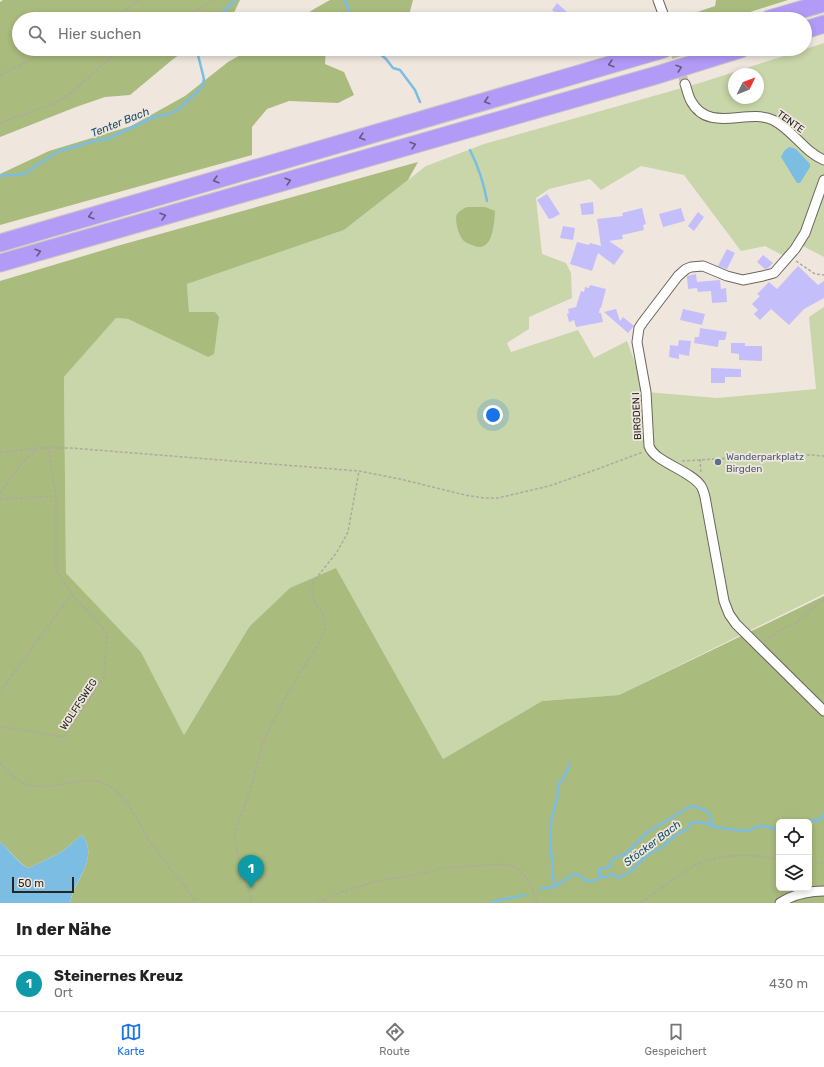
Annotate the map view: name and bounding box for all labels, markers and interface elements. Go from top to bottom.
search box [12,12,812,56]
icon: search [26,23,48,45]
text: Hier suchen [58,25,141,43]
one-way arrow [608,59,615,68]
one-way arrow [675,64,682,73]
north arrow [728,68,764,104]
one-way arrow [483,96,490,105]
water label: Tenter Bach [89,105,152,140]
street label: TENTE [774,108,806,136]
one-way arrow [359,132,366,141]
one-way arrow [409,141,416,150]
one-way arrow [213,175,220,184]
one-way arrow [284,177,291,186]
one-way arrow [88,212,94,220]
one-way arrow [159,212,166,221]
one-way arrow [34,248,41,257]
street label: BIRGDEN I [630,392,644,440]
your location [483,405,503,425]
place label: Wanderparkplatz Birgden [726,451,804,475]
marker: Wanderparkplatz Birgden [713,457,723,467]
street label: WOLFFSWEG [58,676,100,732]
water label: Stöcker Bach [621,817,684,869]
map controls [776,819,812,891]
button: locate [776,819,812,855]
pin: 1 [238,855,264,888]
button: layers [776,855,812,891]
scale bar [12,875,74,894]
text: 50 m [18,877,44,890]
text: In der Nähe [16,919,111,939]
text: Steinernes Kreuz [54,967,183,985]
text: 1 [26,976,32,991]
text: 430 m [769,976,808,991]
text: Ort [54,985,73,1000]
tab: Karte [117,1021,145,1058]
tab: Route [379,1021,410,1058]
tab: Gespeichert [645,1021,707,1058]

